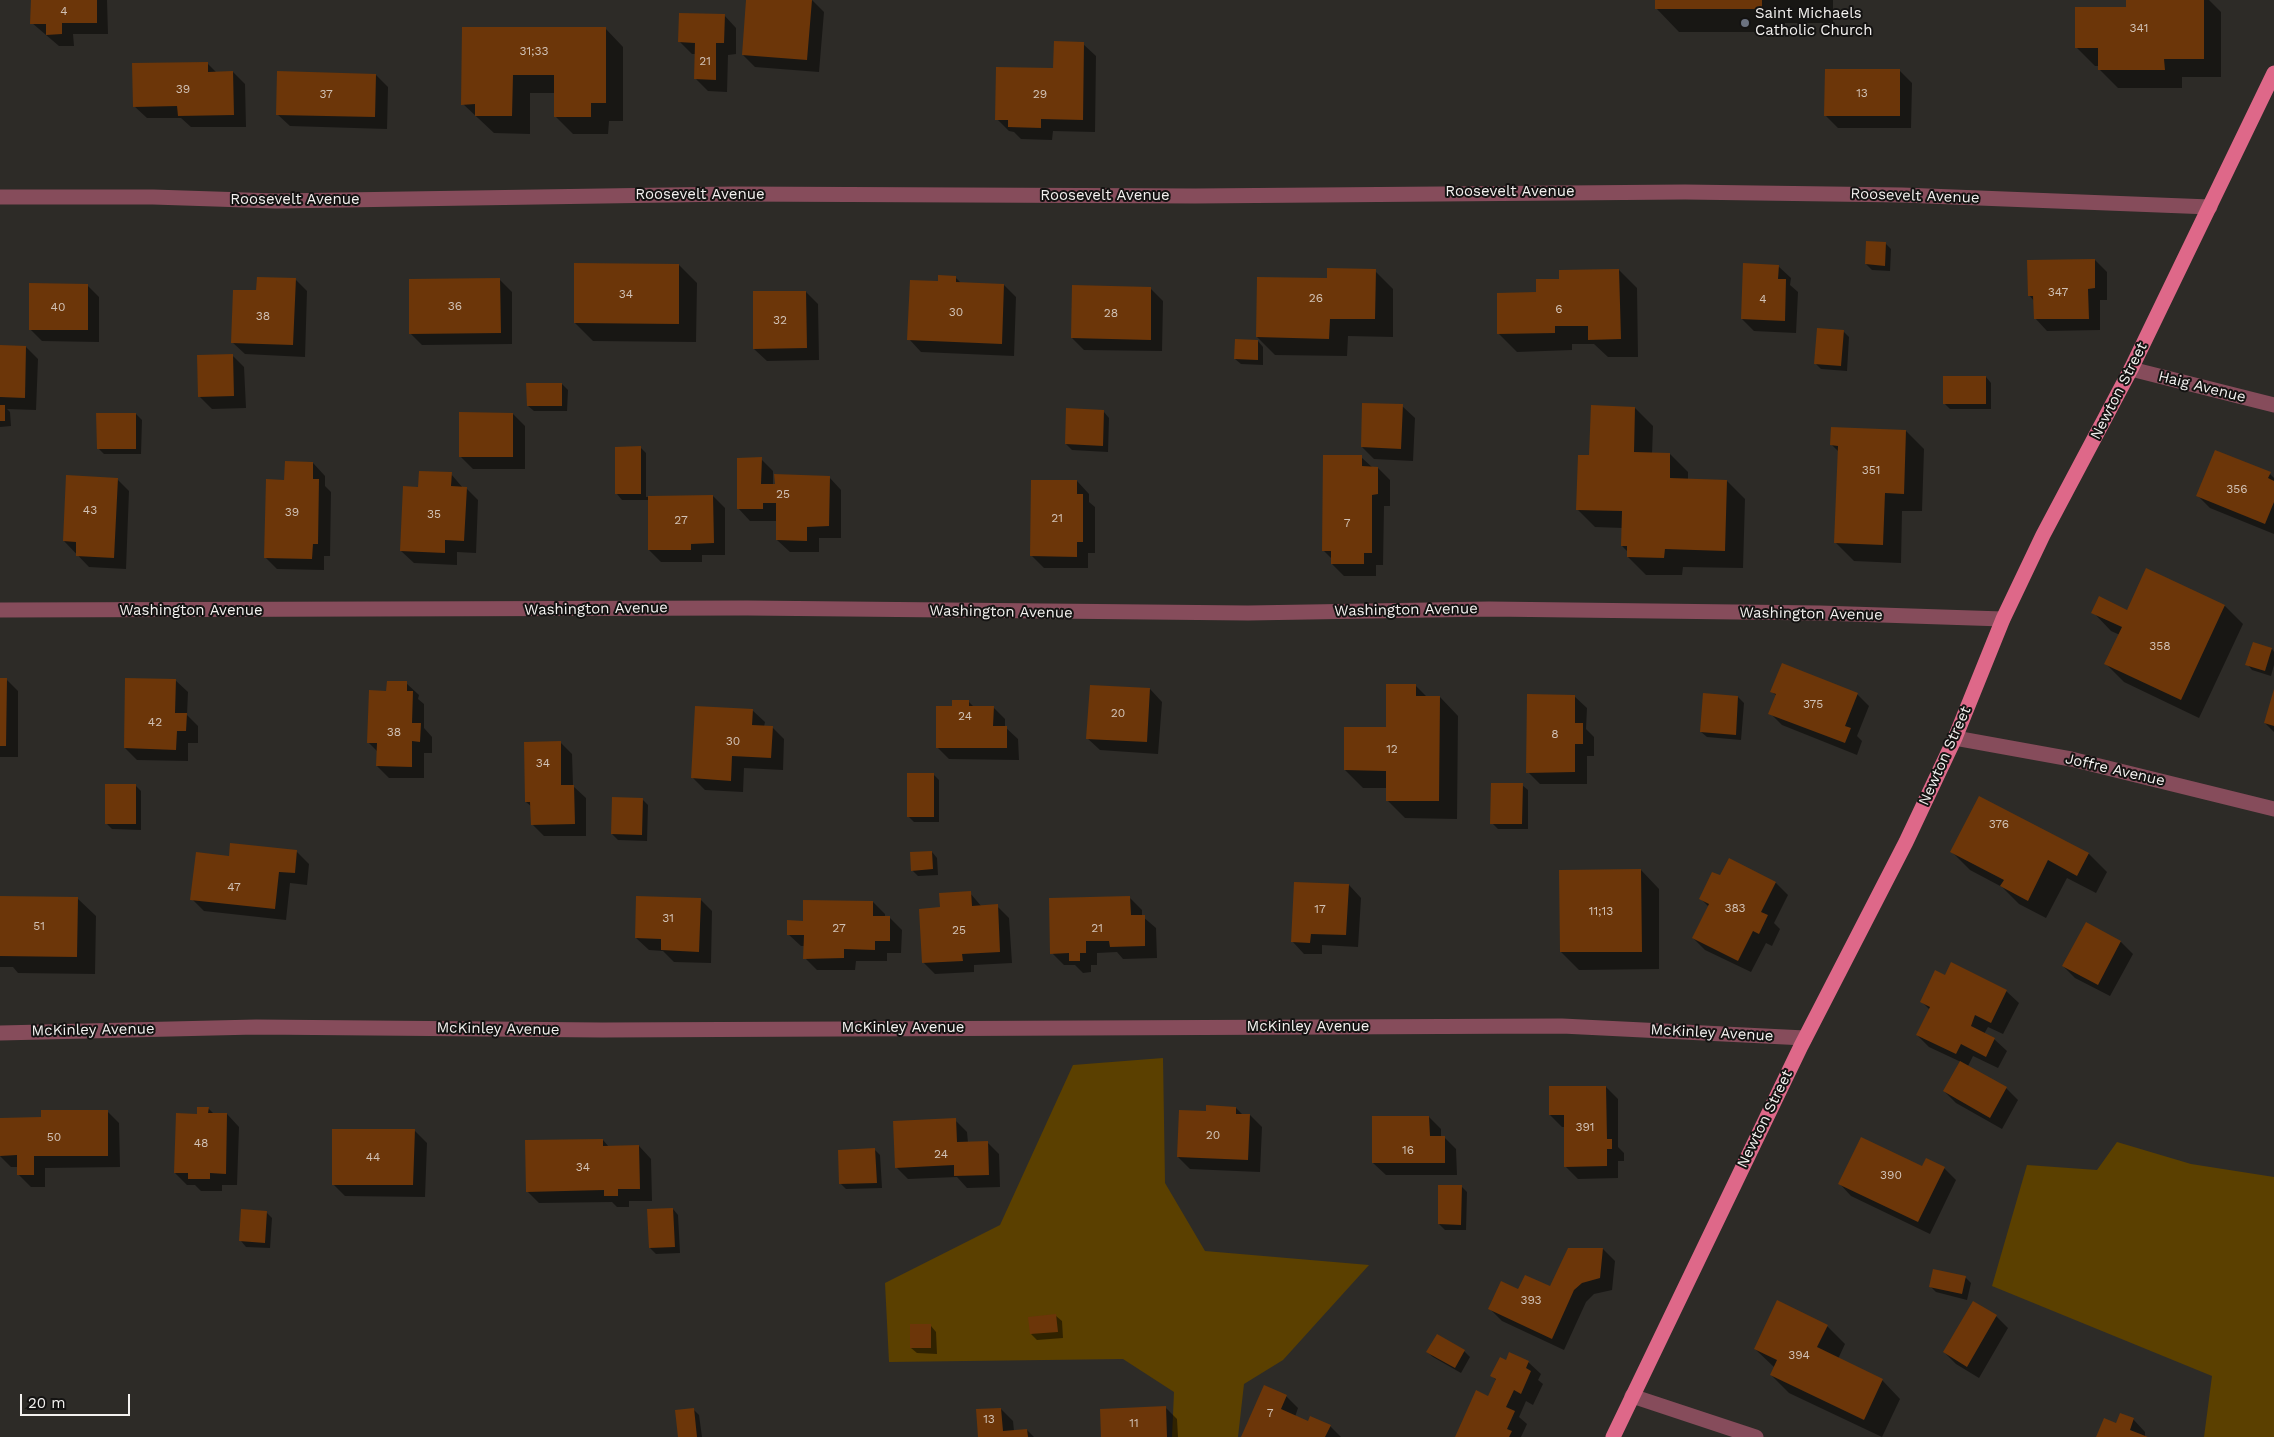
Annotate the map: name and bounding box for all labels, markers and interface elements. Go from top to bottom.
house number: 4 [60,4,68,18]
place label: Saint Michaels Catholic Church [1755,5,1873,40]
marker: Saint Michaels Catholic Church [1739,17,1751,29]
house number: 341 [2130,21,2148,35]
house number: 31;33 [519,44,549,58]
house number: 21 [699,54,711,68]
house number: 39 [176,82,190,96]
house number: 13 [1856,86,1868,100]
house number: 37 [319,87,333,101]
house number: 29 [1033,87,1047,101]
street label: Roosevelt Avenue [1445,183,1575,201]
street label: Roosevelt Avenue [1850,185,1980,207]
street label: Roosevelt Avenue [635,186,765,204]
street label: Roosevelt Avenue [1040,187,1170,205]
street label: Roosevelt Avenue [230,191,360,209]
house number: 347 [2048,285,2068,299]
house number: 34 [619,287,633,301]
house number: 26 [1309,291,1323,305]
house number: 4 [1759,292,1767,306]
house number: 36 [448,299,462,313]
house number: 40 [51,300,65,314]
house number: 6 [1555,302,1563,316]
house number: 30 [949,305,963,319]
house number: 28 [1104,306,1118,320]
house number: 38 [256,309,270,323]
house number: 32 [773,313,787,327]
street label: Newton Street [2087,339,2151,443]
street label: Haig Avenue [2156,367,2248,407]
house number: 351 [1862,463,1880,477]
house number: 356 [2226,482,2248,496]
house number: 25 [776,487,790,501]
house number: 43 [83,503,97,517]
house number: 39 [285,505,299,519]
house number: 35 [427,507,441,521]
house number: 21 [1051,511,1063,525]
house number: 27 [674,513,688,527]
house number: 7 [1344,516,1350,530]
street label: Washington Avenue [524,599,668,619]
street label: Washington Avenue [1334,600,1478,620]
street label: Washington Avenue [119,602,263,620]
street label: Washington Avenue [929,602,1073,622]
street label: Washington Avenue [1739,604,1883,624]
house number: 358 [2149,639,2171,653]
house number: 375 [1803,697,1823,711]
street label: Newton Street [1915,704,1975,808]
house number: 20 [1111,706,1125,720]
house number: 24 [958,709,972,723]
house number: 42 [148,715,162,729]
house number: 38 [387,725,401,739]
house number: 8 [1551,727,1559,741]
house number: 30 [726,734,740,748]
house number: 12 [1386,742,1398,756]
street label: Joffre Avenue [2063,750,2167,790]
house number: 34 [536,756,550,770]
house number: 376 [1989,817,2009,831]
house number: 47 [227,880,241,894]
house number: 383 [1724,901,1746,915]
house number: 17 [1314,902,1326,916]
house number: 11;13 [1589,904,1613,918]
house number: 31 [662,911,674,925]
house number: 51 [33,919,45,933]
house number: 27 [832,921,846,935]
house number: 21 [1091,921,1103,935]
house number: 25 [952,923,966,937]
street label: McKinley Avenue [1247,1018,1369,1036]
street label: McKinley Avenue [436,1019,560,1039]
street label: McKinley Avenue [842,1019,964,1037]
street label: McKinley Avenue [31,1020,155,1040]
street label: McKinley Avenue [1650,1021,1774,1045]
street label: Newton Street [1734,1067,1796,1171]
house number: 391 [1575,1120,1595,1134]
house number: 20 [1206,1128,1220,1142]
house number: 50 [47,1130,61,1144]
house number: 48 [194,1136,208,1150]
house number: 16 [1402,1143,1414,1157]
house number: 24 [934,1147,948,1161]
house number: 44 [366,1150,380,1164]
house number: 34 [576,1160,590,1174]
house number: 390 [1880,1168,1902,1182]
house number: 393 [1520,1293,1542,1307]
house number: 394 [1788,1348,1810,1362]
scale bar [22,1384,132,1416]
text: 20 m [28,1394,66,1412]
house number: 7 [1267,1406,1273,1420]
house number: 13 [983,1412,995,1426]
house number: 11 [1129,1416,1139,1430]

